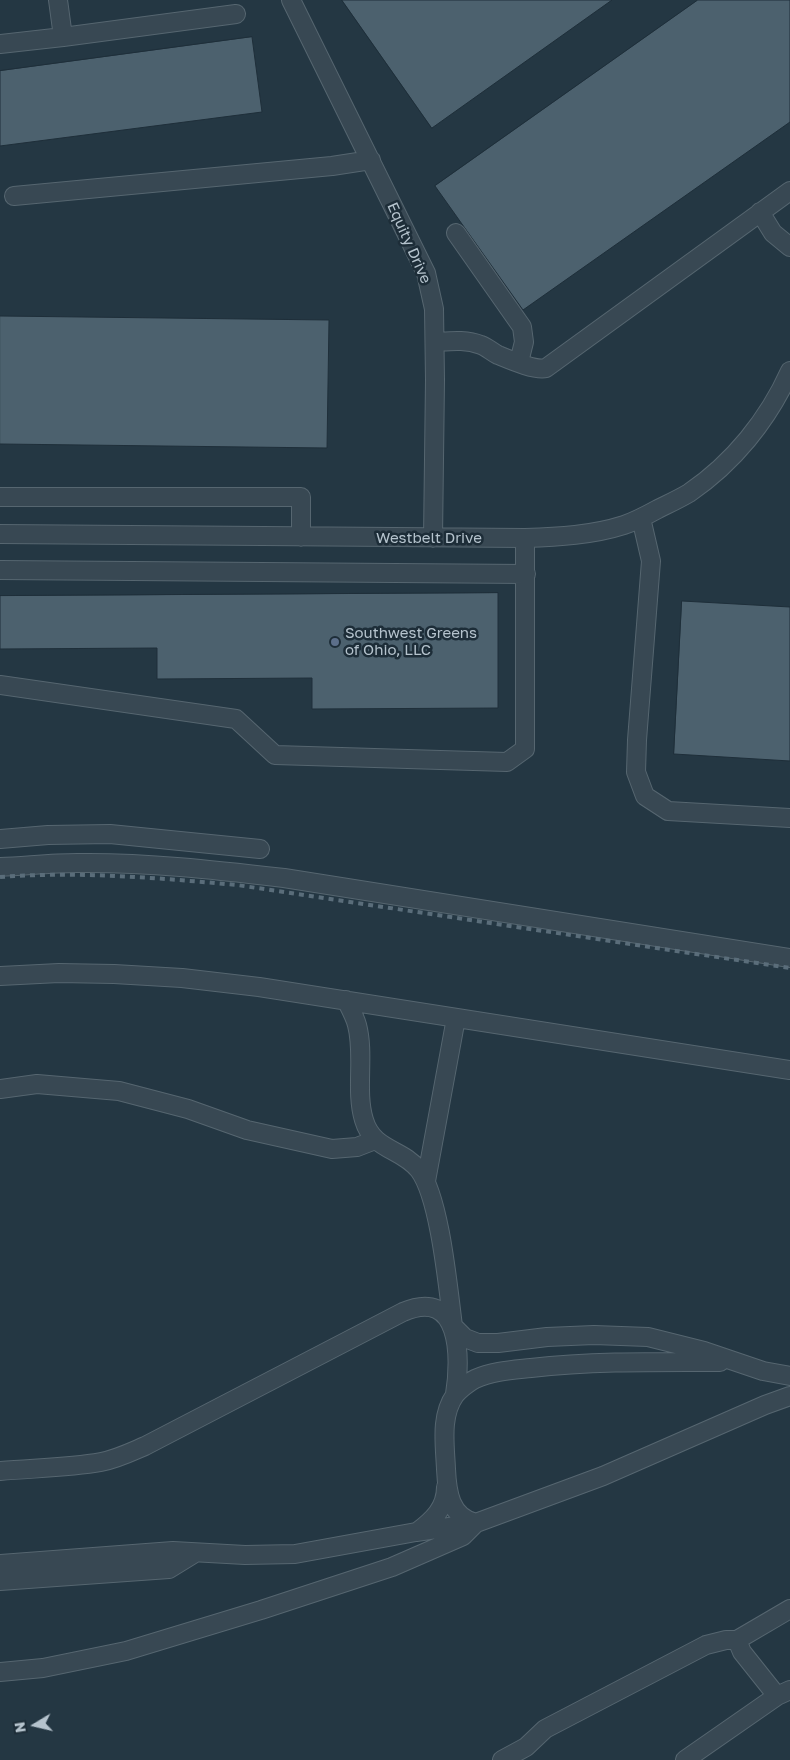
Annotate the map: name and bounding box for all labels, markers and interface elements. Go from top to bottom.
street label: Equity Drive [383,200,435,286]
street label: Westbelt Drive [376,529,482,547]
place label: Southwest Greens of Ohio, LLC [345,624,477,659]
marker: Southwest Greens of Ohio, LLC [329,636,341,648]
north arrow [10,1700,60,1750]
text: N [10,1721,29,1734]

